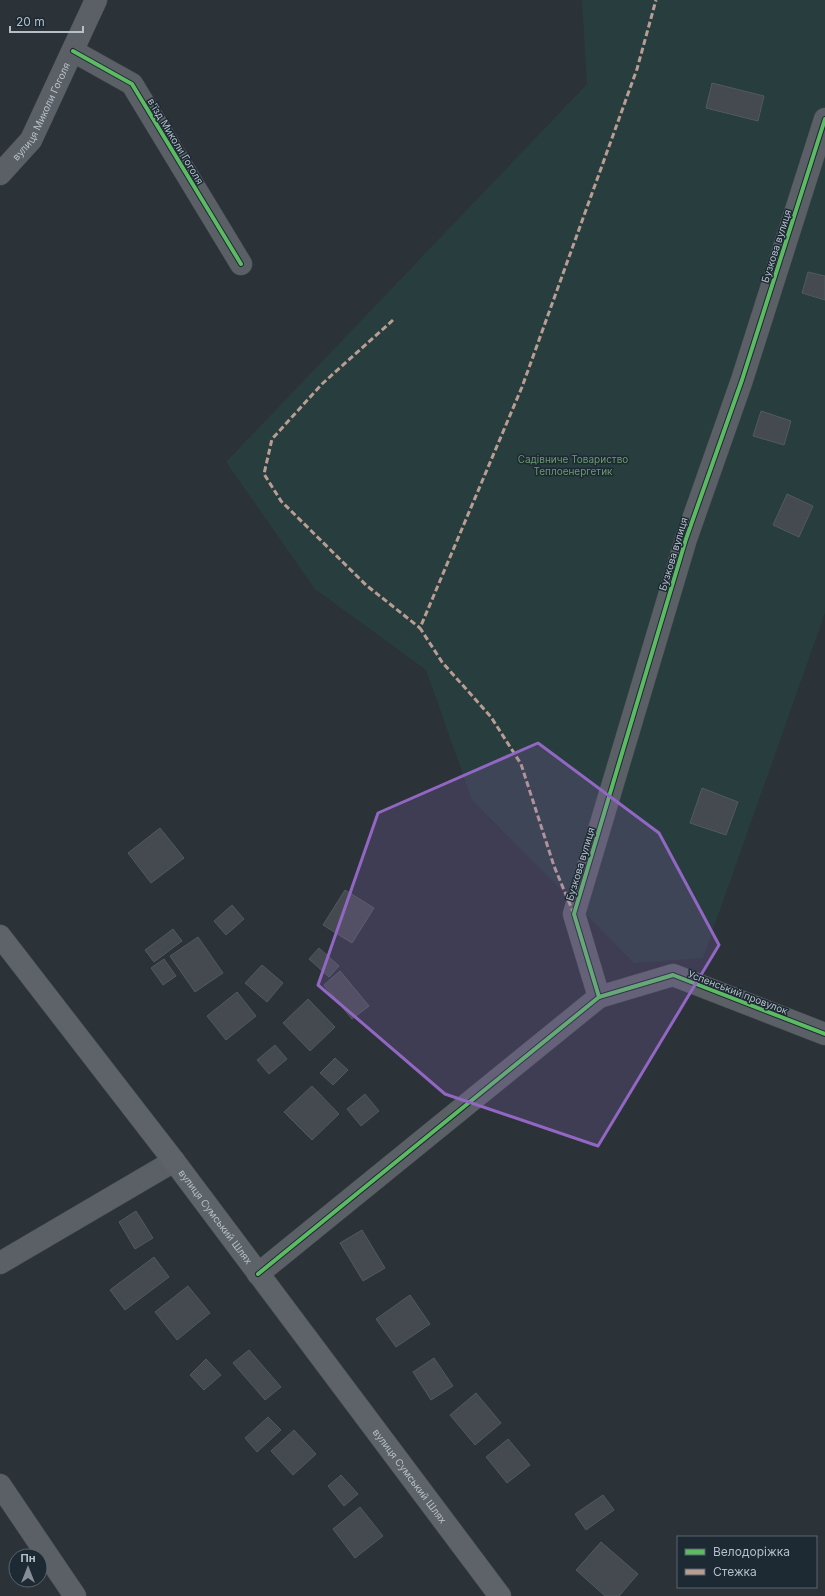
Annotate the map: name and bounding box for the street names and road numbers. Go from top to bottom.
street label: вулиця Миколи Гоголя [10,60,72,163]
street label: в'їзд Миколи Гоголя [146,96,206,186]
street label: Бузкова вулиця [759,208,793,284]
street label: Бузкова вулиця [656,516,690,592]
street label: Бузкова вулиця [563,826,597,902]
street label: Успенський провулок [686,967,790,1017]
street label: вулиця Сумський Шлях [176,1167,255,1267]
street label: вулиця Сумський Шлях [371,1426,450,1526]

